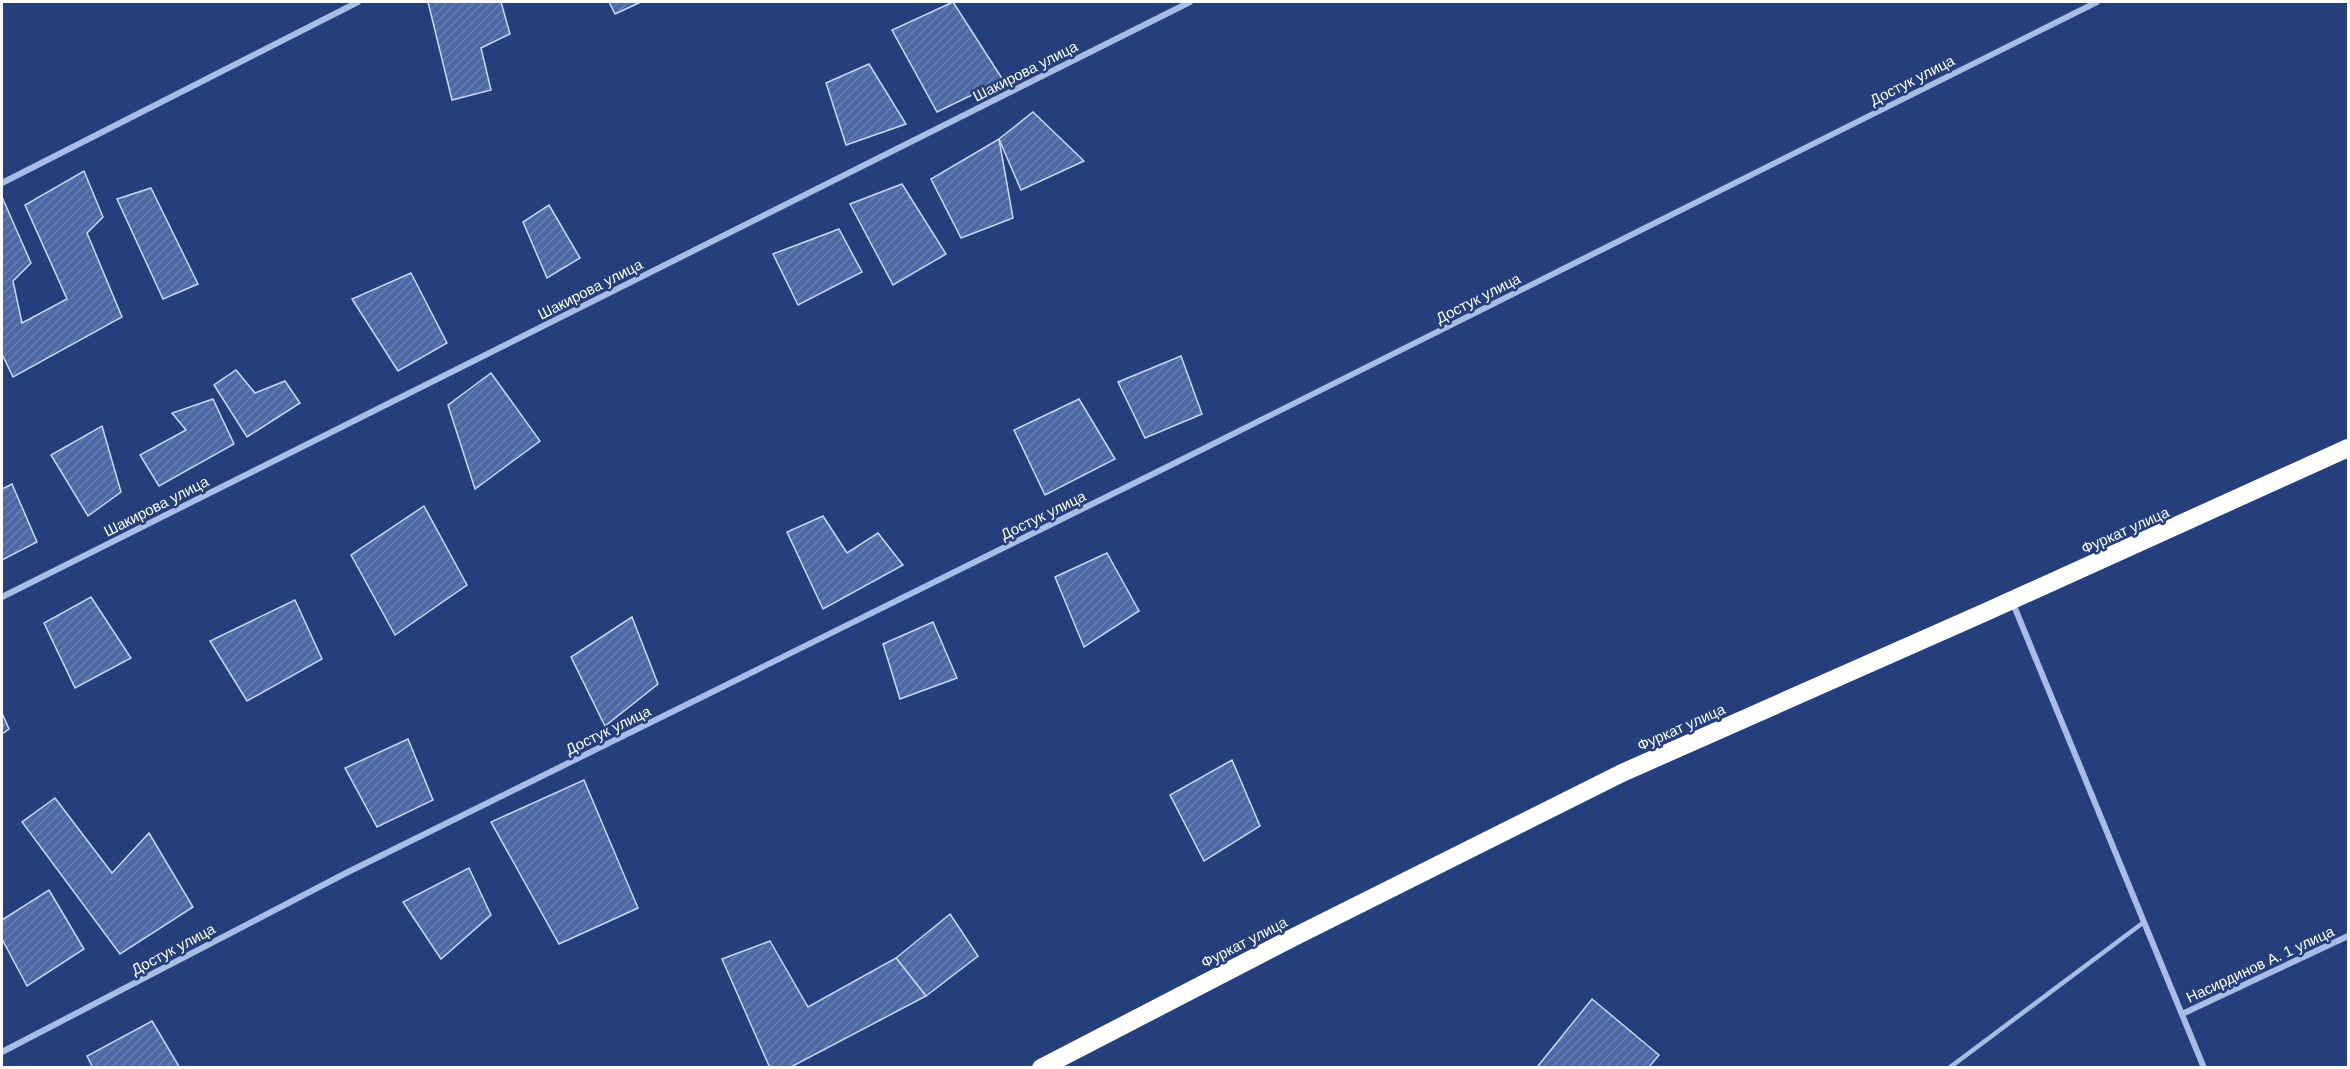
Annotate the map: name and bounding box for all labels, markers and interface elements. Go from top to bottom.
street label: Шакирова улица [970,37,1081,105]
street label: Достук улица [1867,51,1958,109]
street label: Шакирова улица [535,255,646,323]
street label: Достук улица [1433,269,1524,327]
street label: Шакирова улица [101,472,212,540]
street label: Достук улица [998,487,1089,543]
street label: Фуркат улица [2078,503,2172,557]
street label: Фуркат улица [1634,700,1728,754]
street label: Достук улица [563,702,654,758]
street label: Фуркат улица [1198,913,1290,971]
street label: Достук улица [128,919,218,978]
street label: Насирдинов А. 1 улица [2183,922,2337,1006]

